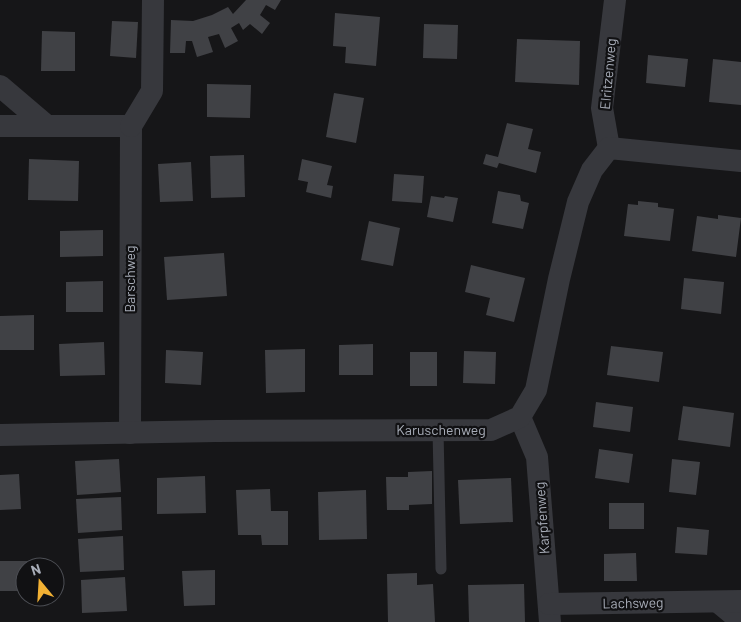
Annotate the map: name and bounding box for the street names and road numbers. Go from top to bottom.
street label: Elritzenweg [596,38,619,110]
street label: Barschweg [121,245,138,313]
street label: Karuschenweg [396,421,486,438]
street label: Karpfenweg [530,481,553,555]
street label: Lachsweg [602,593,664,612]

